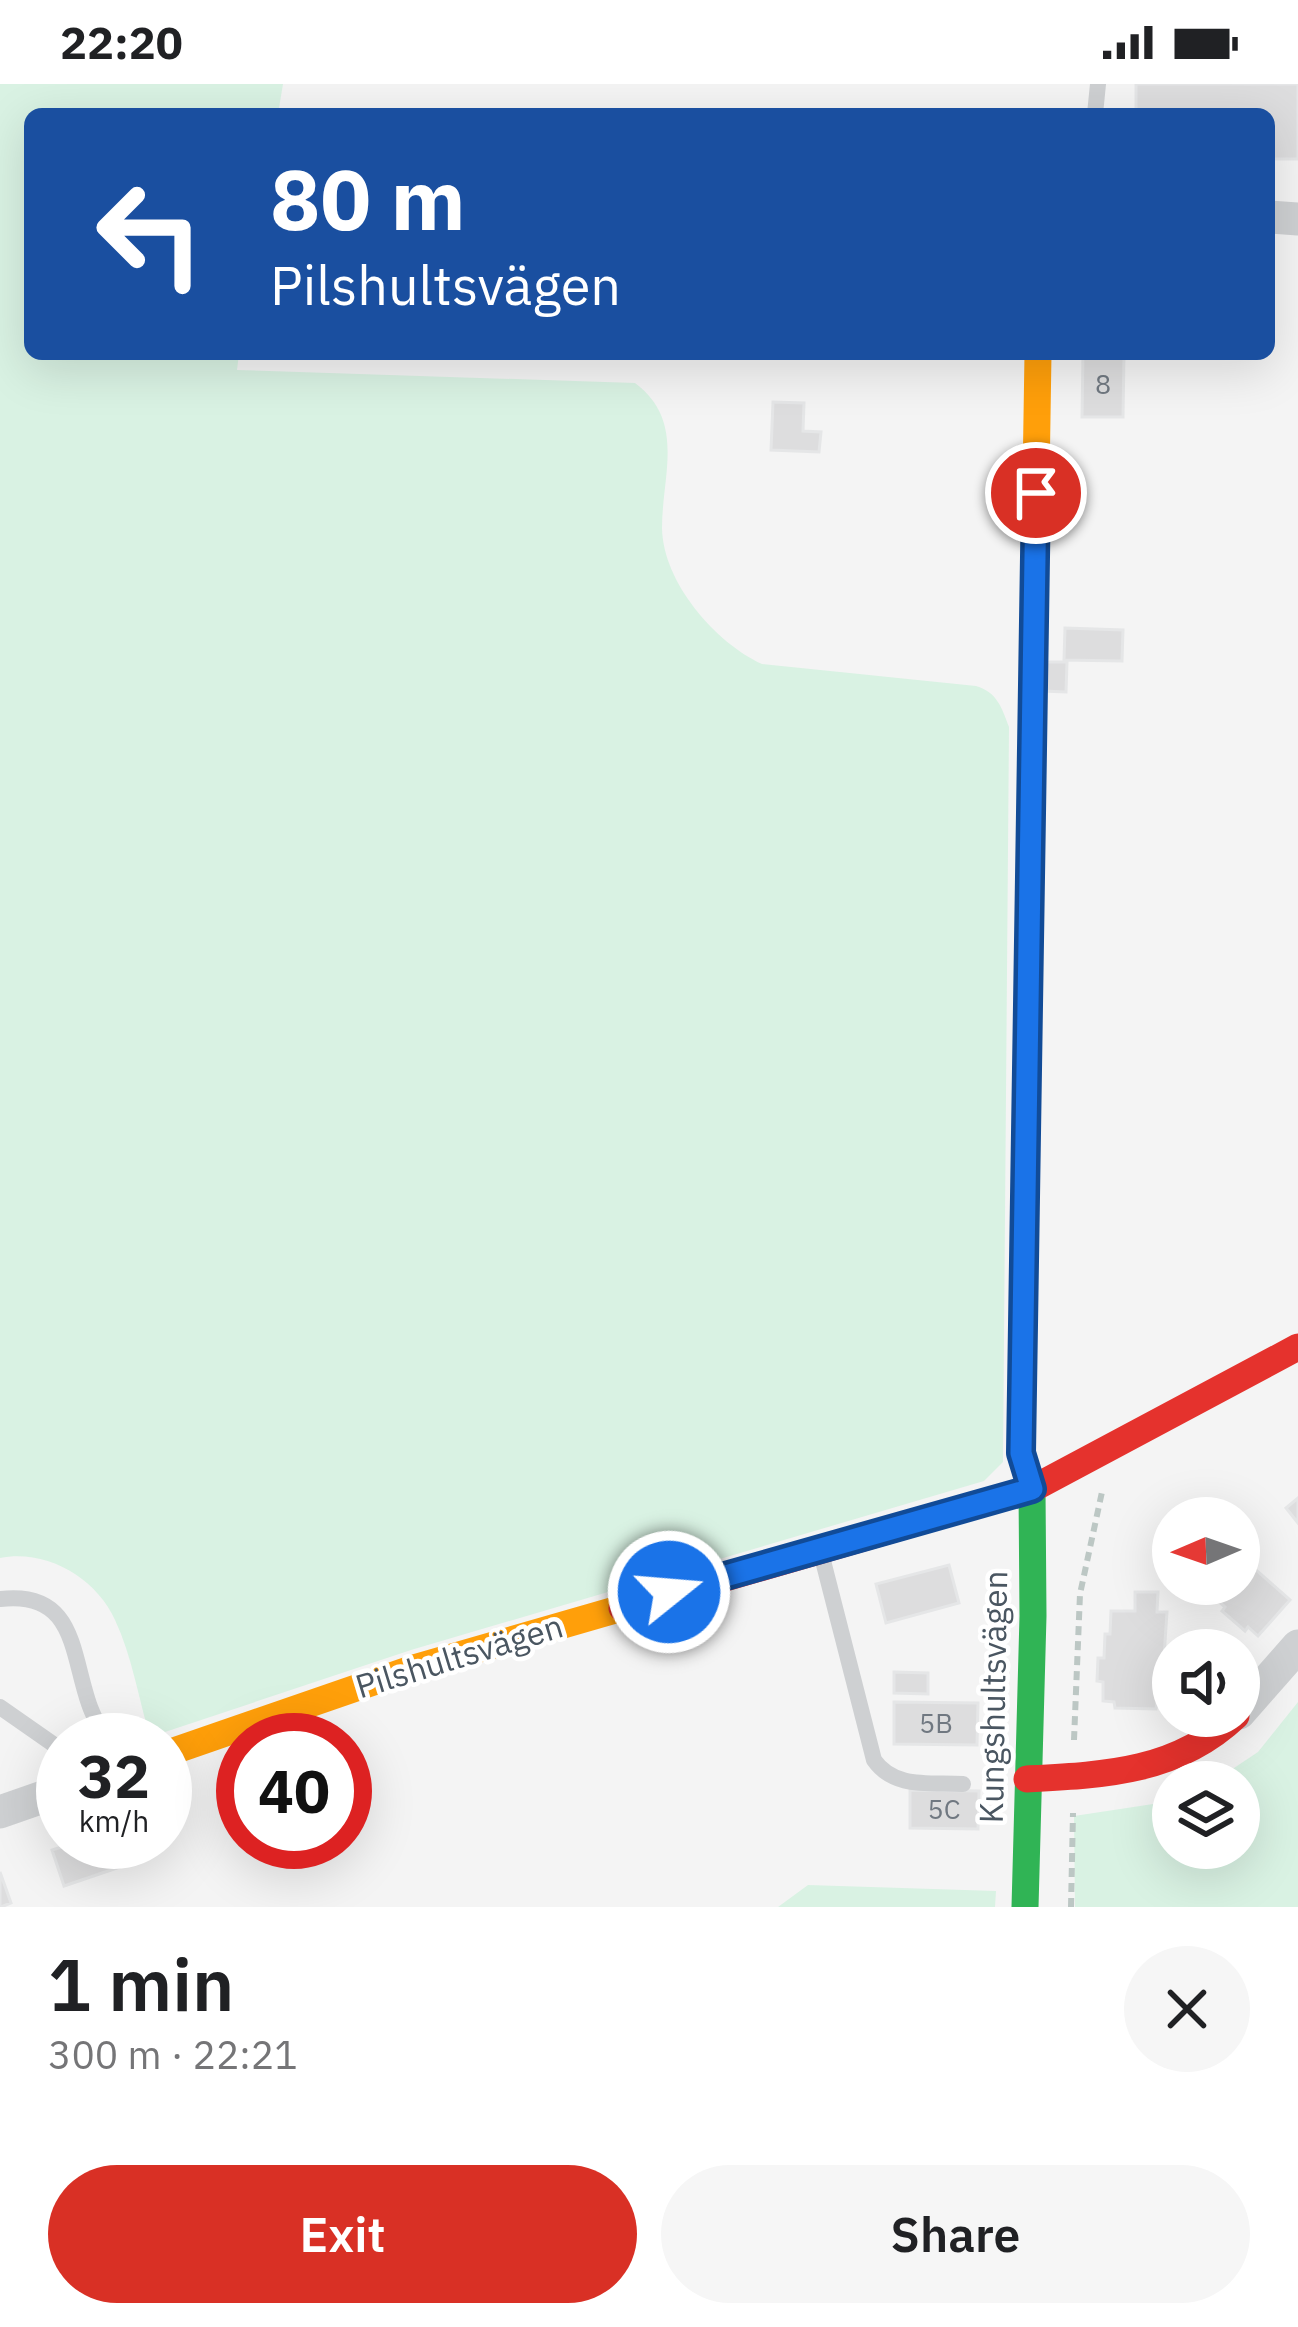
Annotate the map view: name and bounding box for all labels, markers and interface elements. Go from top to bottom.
text: 22:20 [60,13,183,71]
text: 80 m [270,144,466,253]
icon: left [72,156,228,312]
text: Pilshultsvägen [270,250,621,320]
house number: 8 [1095,366,1111,401]
pin [985,442,1087,544]
icon: arrive [1003,460,1069,526]
north arrow [1152,1497,1260,1605]
map controls [1152,1497,1260,1869]
position arrow [606,1529,732,1655]
street label: Kungshultsvägen [969,1570,1016,1824]
street label: Pilshultsvägen [350,1604,568,1707]
button: sound [1152,1629,1260,1737]
house number: 5B [919,1705,953,1740]
speed limit sign: 40 [216,1713,372,1869]
text: 32 [78,1736,150,1815]
button: layers [1152,1761,1260,1869]
house number: 5C [928,1791,960,1826]
text: km/h [79,1801,149,1840]
text: 1 min [48,1937,234,2031]
button: close [1124,1946,1250,2072]
text: 300 m · 22:21 [48,2029,298,2080]
button: Exit [48,2165,637,2303]
button: Share [661,2165,1250,2303]

